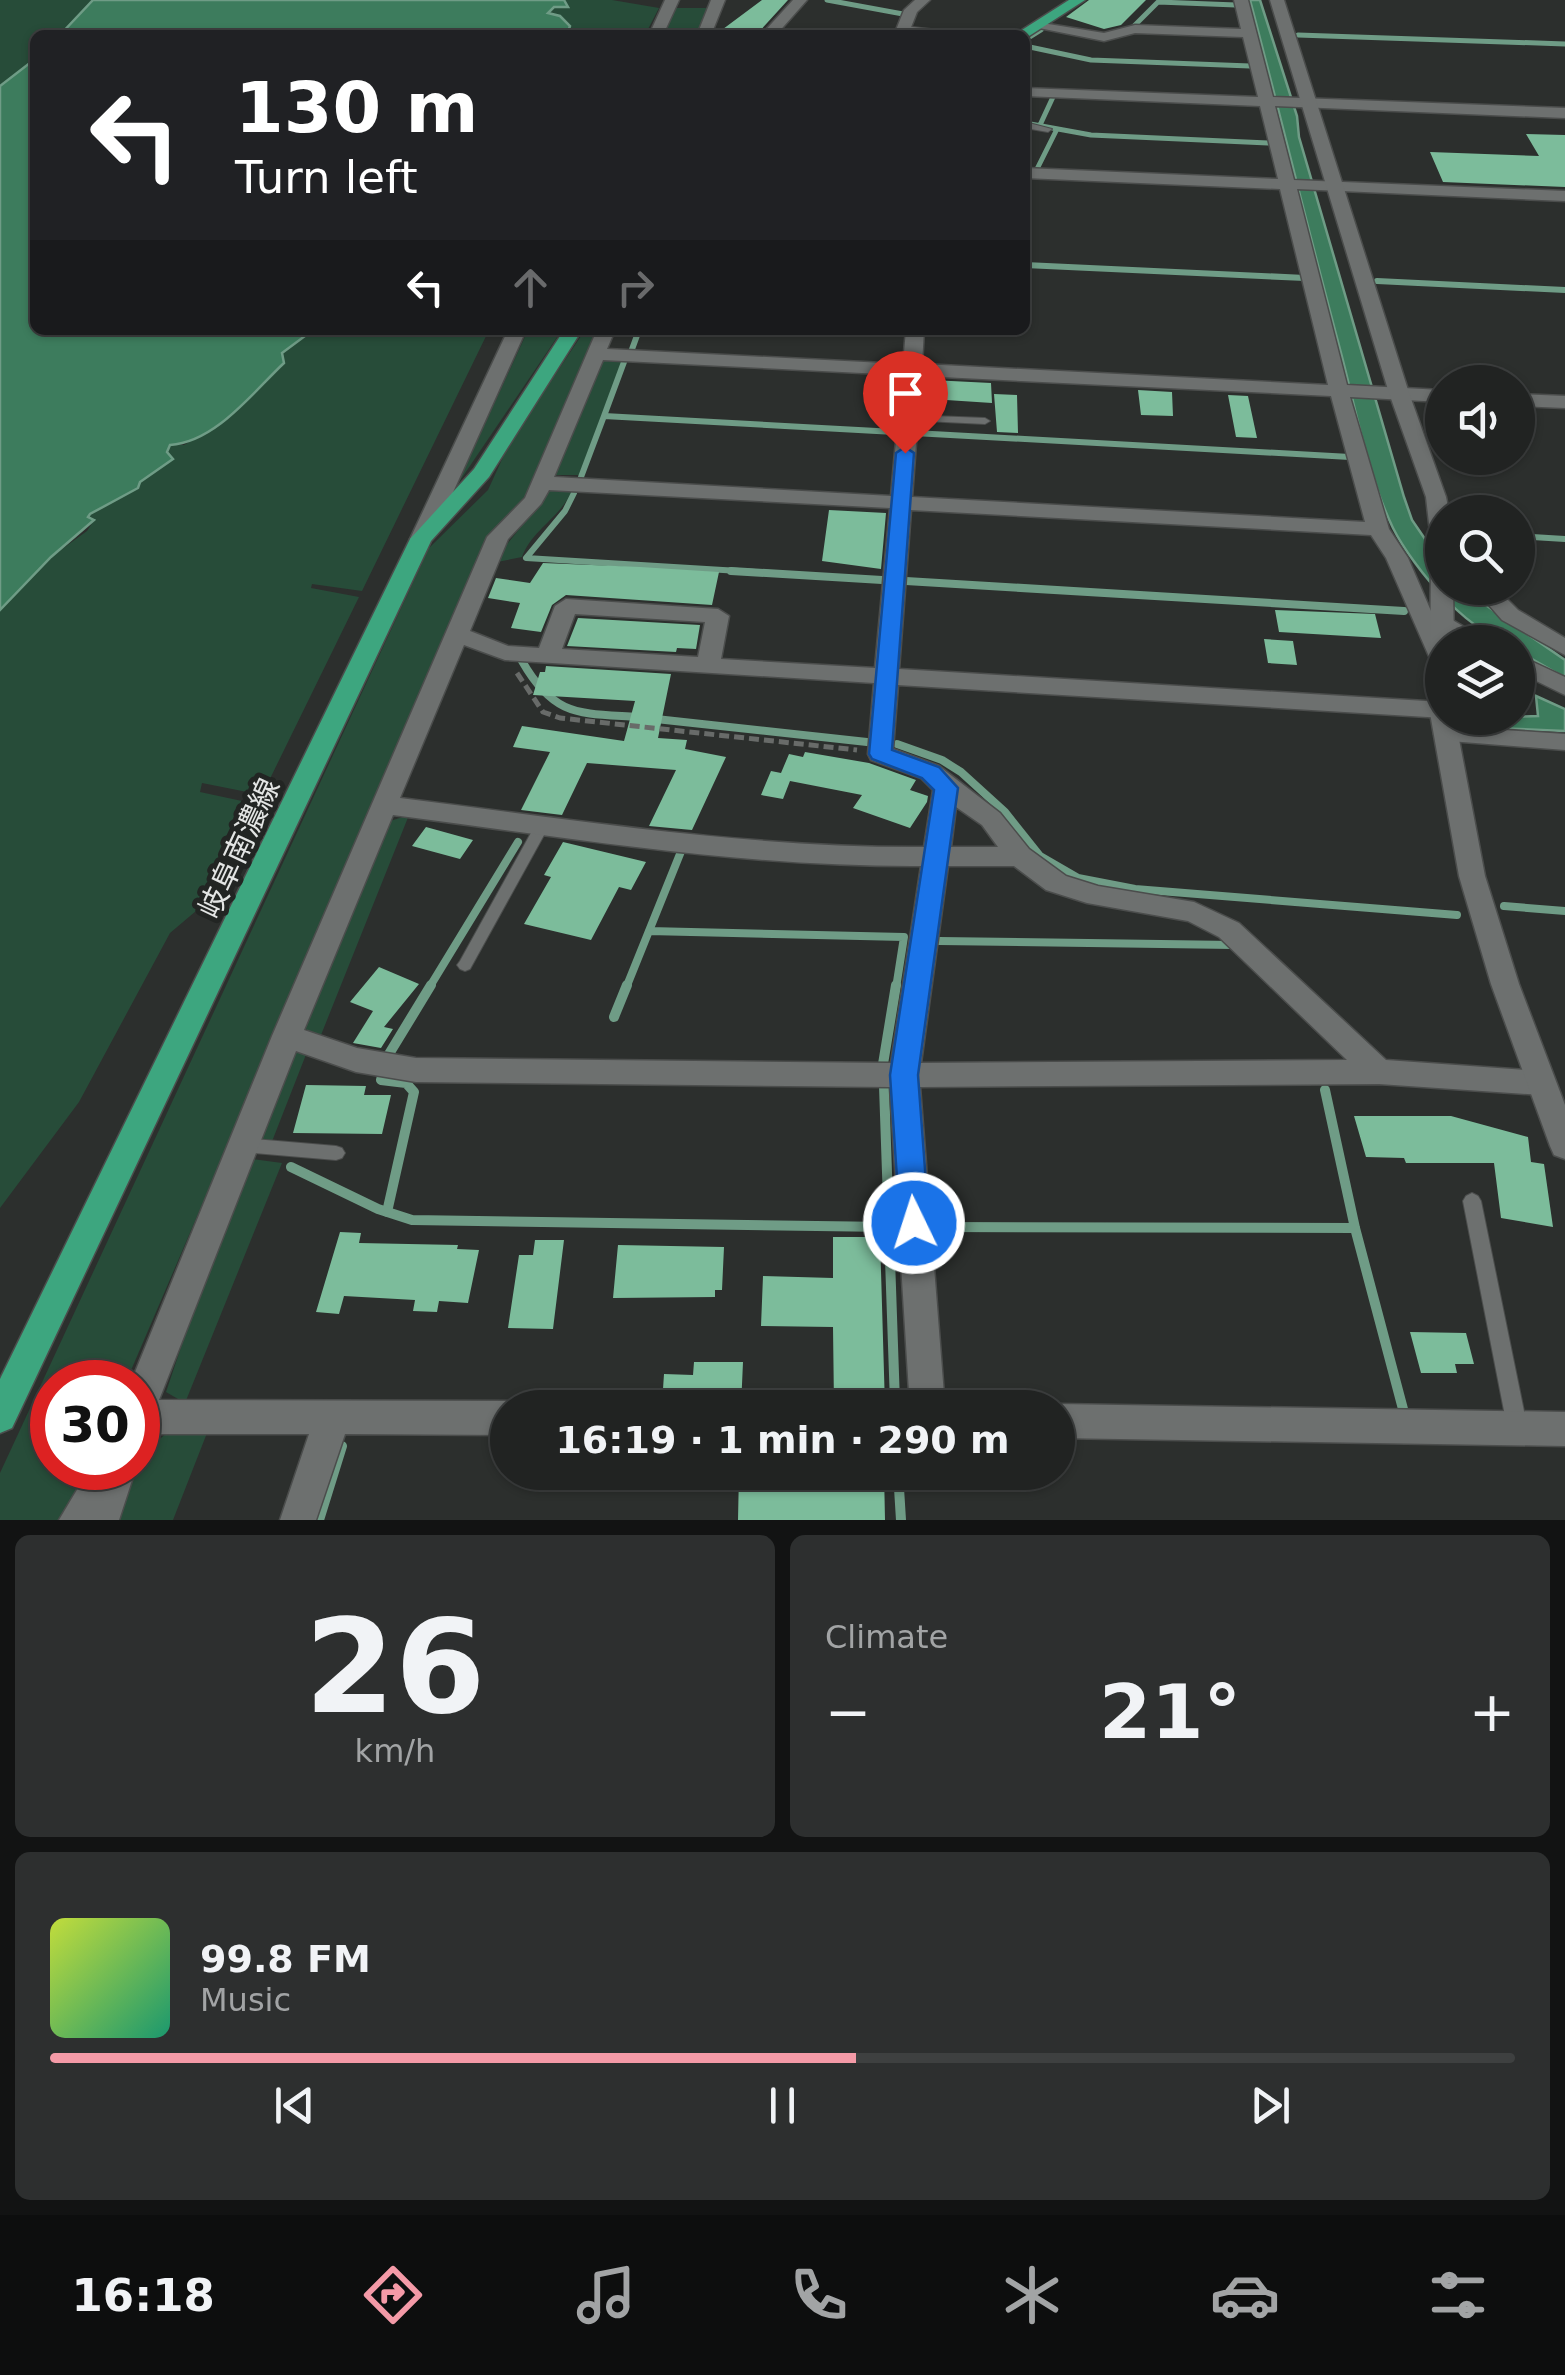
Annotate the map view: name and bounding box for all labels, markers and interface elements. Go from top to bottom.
text: 130 m [235,67,478,149]
icon: left [70,70,200,200]
text: Turn left [235,151,418,204]
icon: left [398,260,453,315]
icon: ahead [503,260,558,315]
icon: right [608,260,663,315]
pin [863,351,948,454]
map controls [1425,365,1535,735]
button: sound [1425,365,1535,475]
icon: arrive [878,366,933,421]
button: search [1425,495,1535,605]
button: layers [1425,625,1535,735]
street label: 岐阜南濃線 [191,773,287,923]
position arrow [862,1171,966,1275]
speed limit sign: 30 [30,1360,160,1490]
text: 16:19 · 1 min · 290 m [555,1418,1010,1462]
text: 26 [305,1591,485,1743]
text: Climate [825,1618,948,1656]
text: 21° [1099,1668,1241,1756]
text: − [825,1680,871,1744]
text: + [1469,1680,1515,1744]
text: km/h [355,1732,435,1770]
text: 99.8 FM [200,1937,371,1981]
text: Music [200,1981,291,2019]
icon: previous [267,2078,322,2133]
icon: pause [755,2078,810,2133]
icon: next [1243,2078,1298,2133]
icon: directions [358,2260,428,2330]
icon: music [571,2260,641,2330]
icon: phone [784,2260,854,2330]
icon: climate [997,2260,1067,2330]
icon: car [1210,2260,1280,2330]
icon: filters [1423,2260,1493,2330]
text: 16:18 [72,2269,215,2322]

